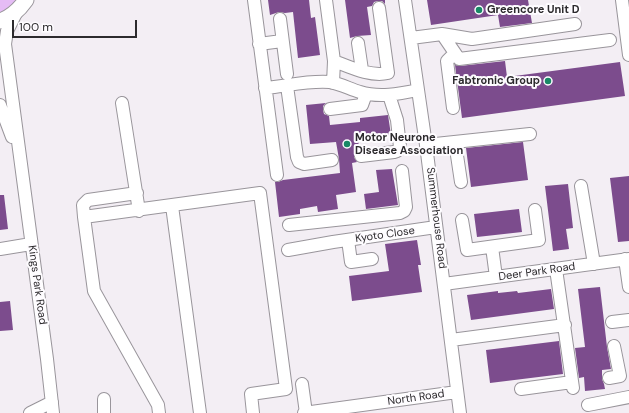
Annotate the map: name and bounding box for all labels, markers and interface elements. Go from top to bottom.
place label: Greencore Unit D [487,3,579,17]
marker: Greencore Unit D [474,5,484,15]
scale bar [14,12,139,38]
text: 100 m [19,19,53,35]
place label: Fabtronic Group [452,74,540,88]
marker: Fabtronic Group [543,76,553,86]
place label: Motor Neurone Disease Association [355,131,463,157]
marker: Motor Neurone Disease Association [342,139,352,149]
street label: Summerhouse Road [423,167,449,269]
street label: Kyoto Close [354,224,416,246]
street label: Kings Park Road [25,244,49,326]
street label: Deer Park Road [498,260,576,284]
street label: North Road [387,387,445,409]

